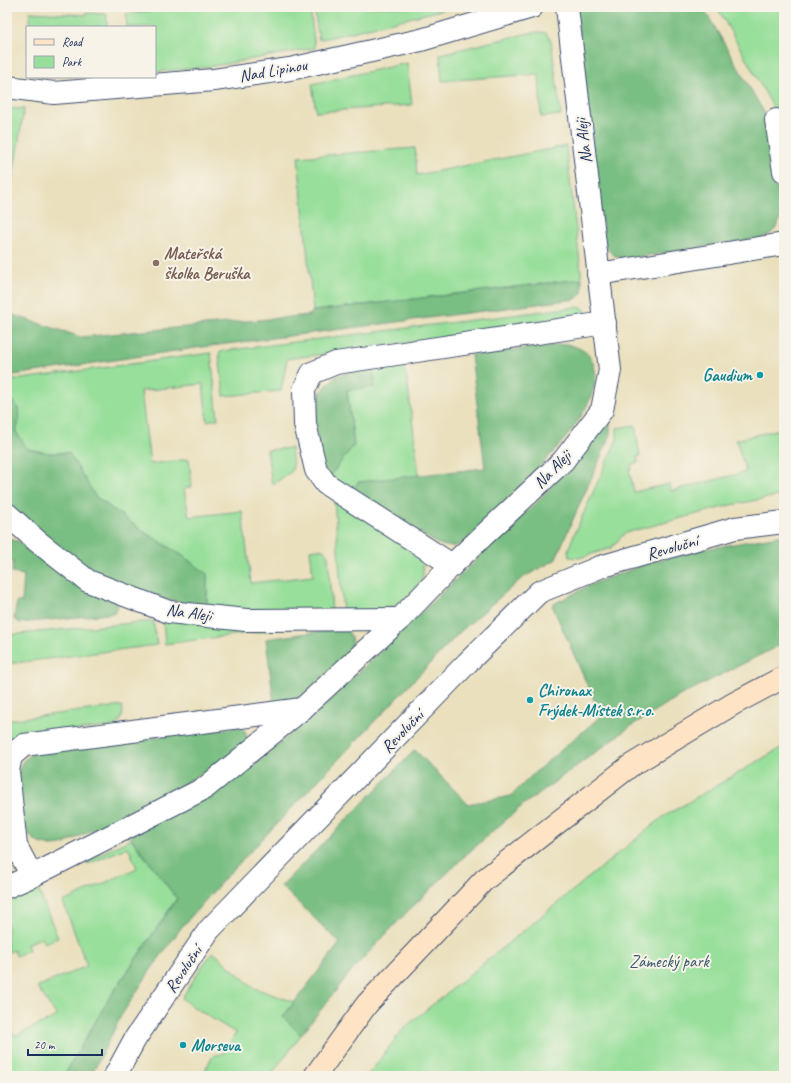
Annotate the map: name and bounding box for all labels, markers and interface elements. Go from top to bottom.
legend [26,26,156,78]
text: Road [62,34,84,50]
text: Park [62,54,83,70]
street label: Nad Lipinou [238,54,310,87]
street label: Na Aleji [570,114,597,165]
place label: Mateřská školka Beruška [164,243,251,284]
marker: Mateřská školka Beruška [151,258,161,268]
place label: Gaudium [703,365,754,386]
marker: Gaudium [755,370,765,380]
street label: Na Aleji [529,444,578,493]
street label: Revoluční [644,529,704,565]
street label: Na Aleji [165,599,216,626]
place label: Chironax Frýdek-Místek s.r.o. [538,680,654,721]
marker: Chironax Frýdek-Místek s.r.o. [525,695,535,705]
street label: Revoluční [377,703,431,757]
street label: Revoluční [160,939,209,997]
park label: Zámecký park [629,951,711,972]
scale bar [28,1031,102,1057]
place label: Morseva [191,1035,242,1056]
text: 20 m [34,1037,56,1053]
marker: Morseva [178,1040,188,1050]

